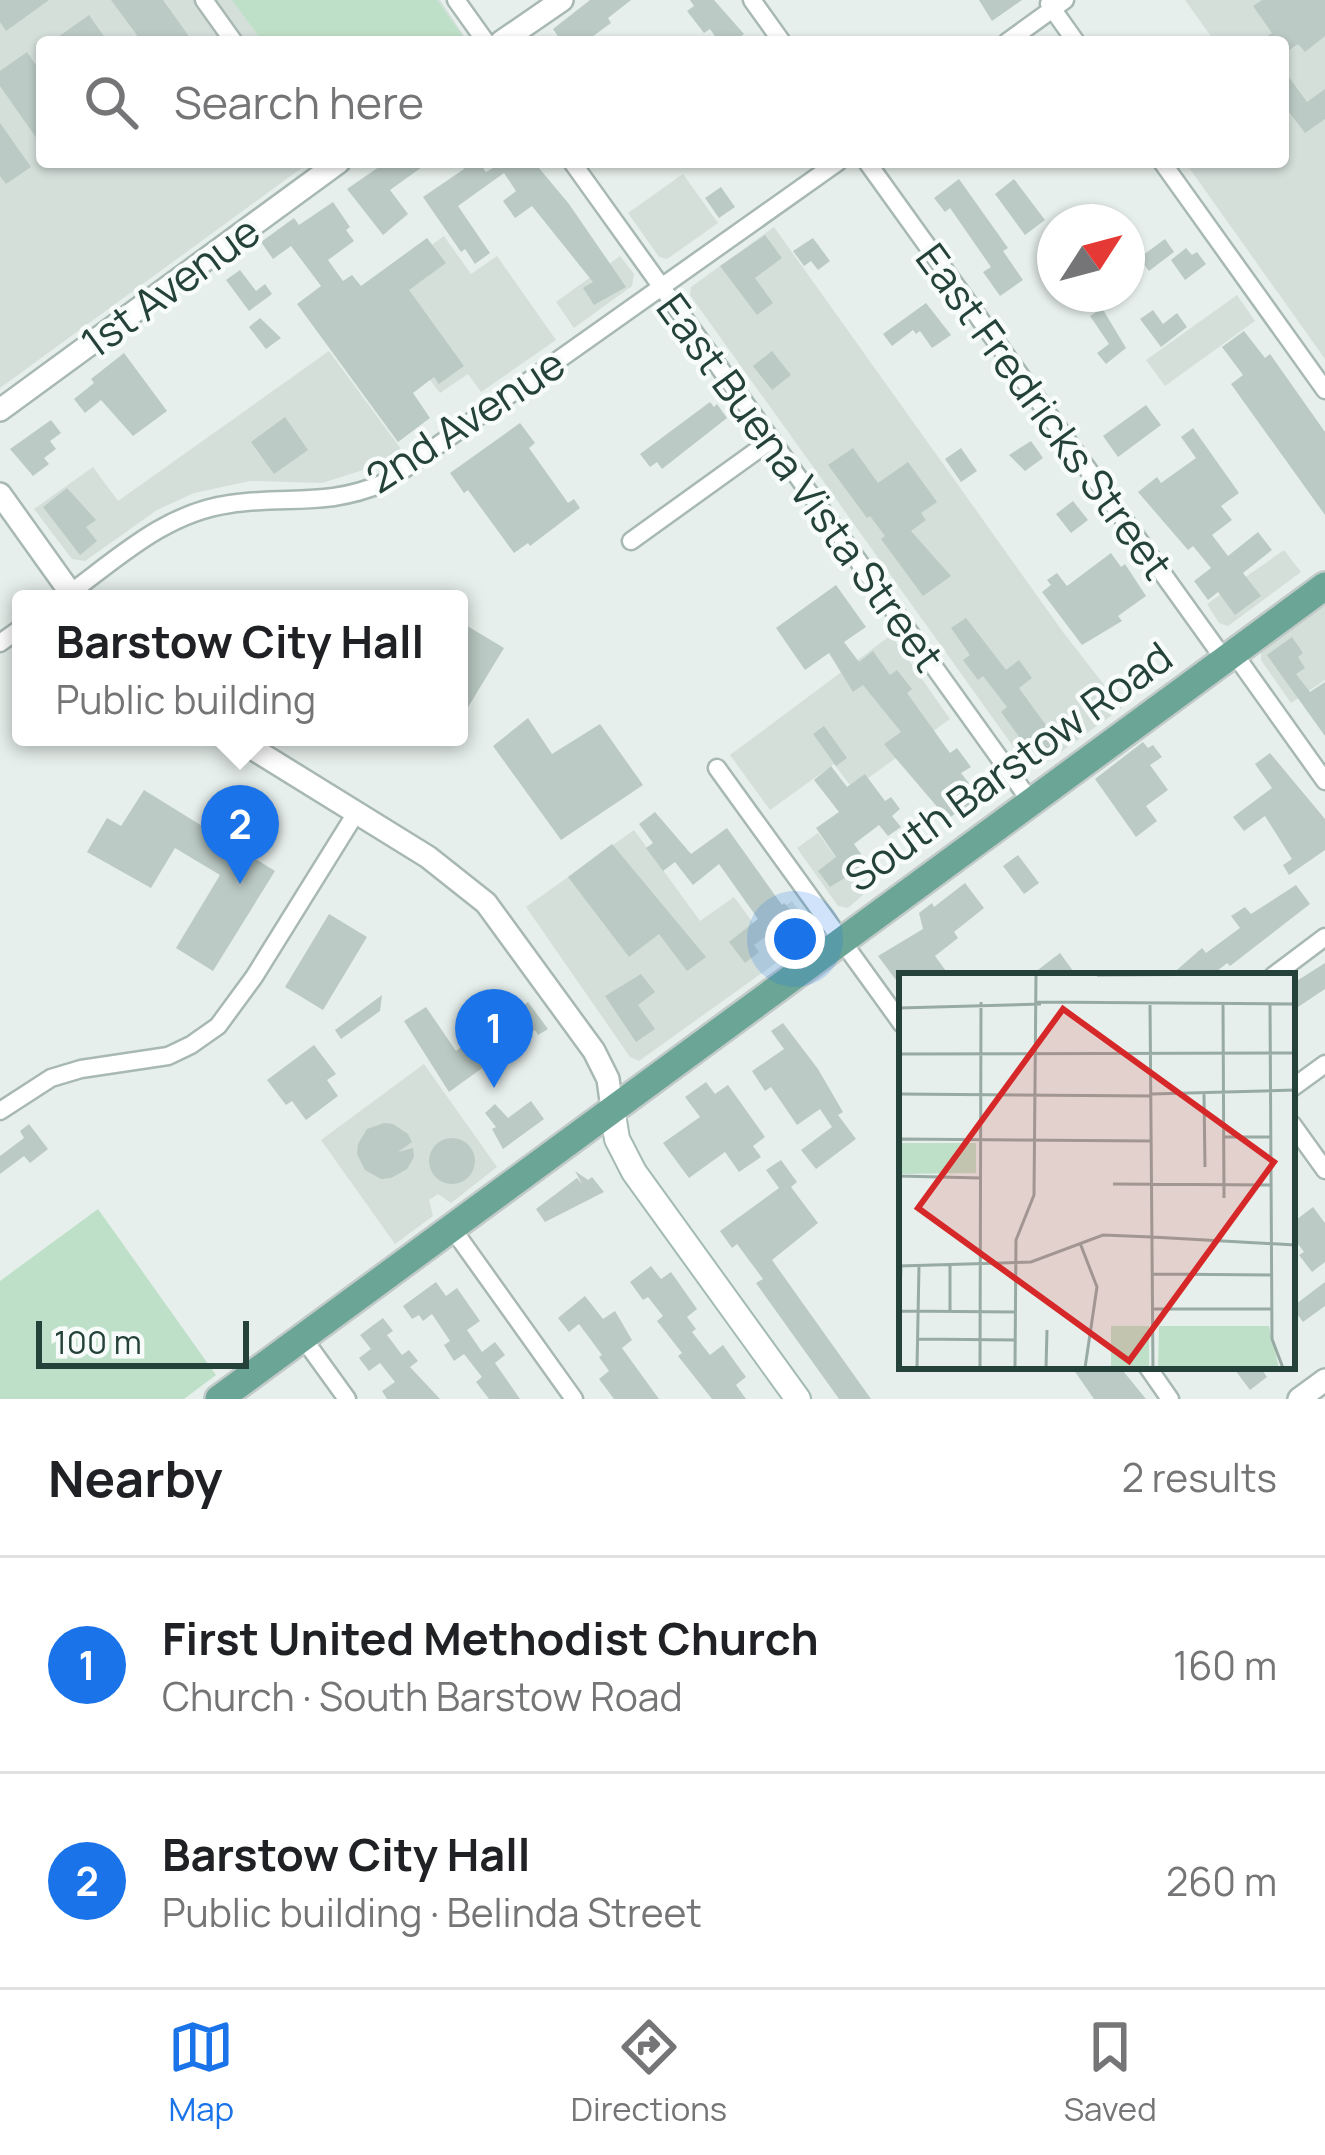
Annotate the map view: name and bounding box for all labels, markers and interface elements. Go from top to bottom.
search box [36,36,1289,168]
icon: search [78,69,144,135]
text: Search here [174,71,424,133]
street label: 1st Avenue [69,202,271,370]
north arrow [1037,204,1145,312]
street label: East Fredricks Street [903,231,1187,591]
street label: East Buena Vista Street [644,281,958,683]
street label: 2nd Avenue [355,334,575,506]
popup [12,590,468,746]
text: Barstow City Hall [56,610,424,672]
street label: South Barstow Road [833,627,1183,905]
text: Public building [56,672,316,726]
pin: 2 [201,785,279,884]
your location [765,909,825,969]
inset map [899,973,1295,1369]
pin: 1 [455,989,533,1088]
scale bar [36,1315,249,1368]
text: 100 m [54,1319,142,1364]
text: Nearby [48,1443,223,1512]
text: 2 results [1122,1450,1277,1504]
text: First United Methodist Church [162,1607,819,1669]
text: 1 [78,1638,96,1692]
text: 160 m [1173,1638,1277,1692]
text: Church · South Barstow Road [162,1669,683,1723]
text: Barstow City Hall [162,1823,530,1885]
text: 2 [75,1854,99,1908]
text: 260 m [1166,1854,1277,1908]
text: Public building · Belinda Street [162,1885,702,1939]
tab: Map [168,2014,234,2131]
tab: Directions [571,2014,727,2131]
tab: Saved [1064,2014,1157,2131]

